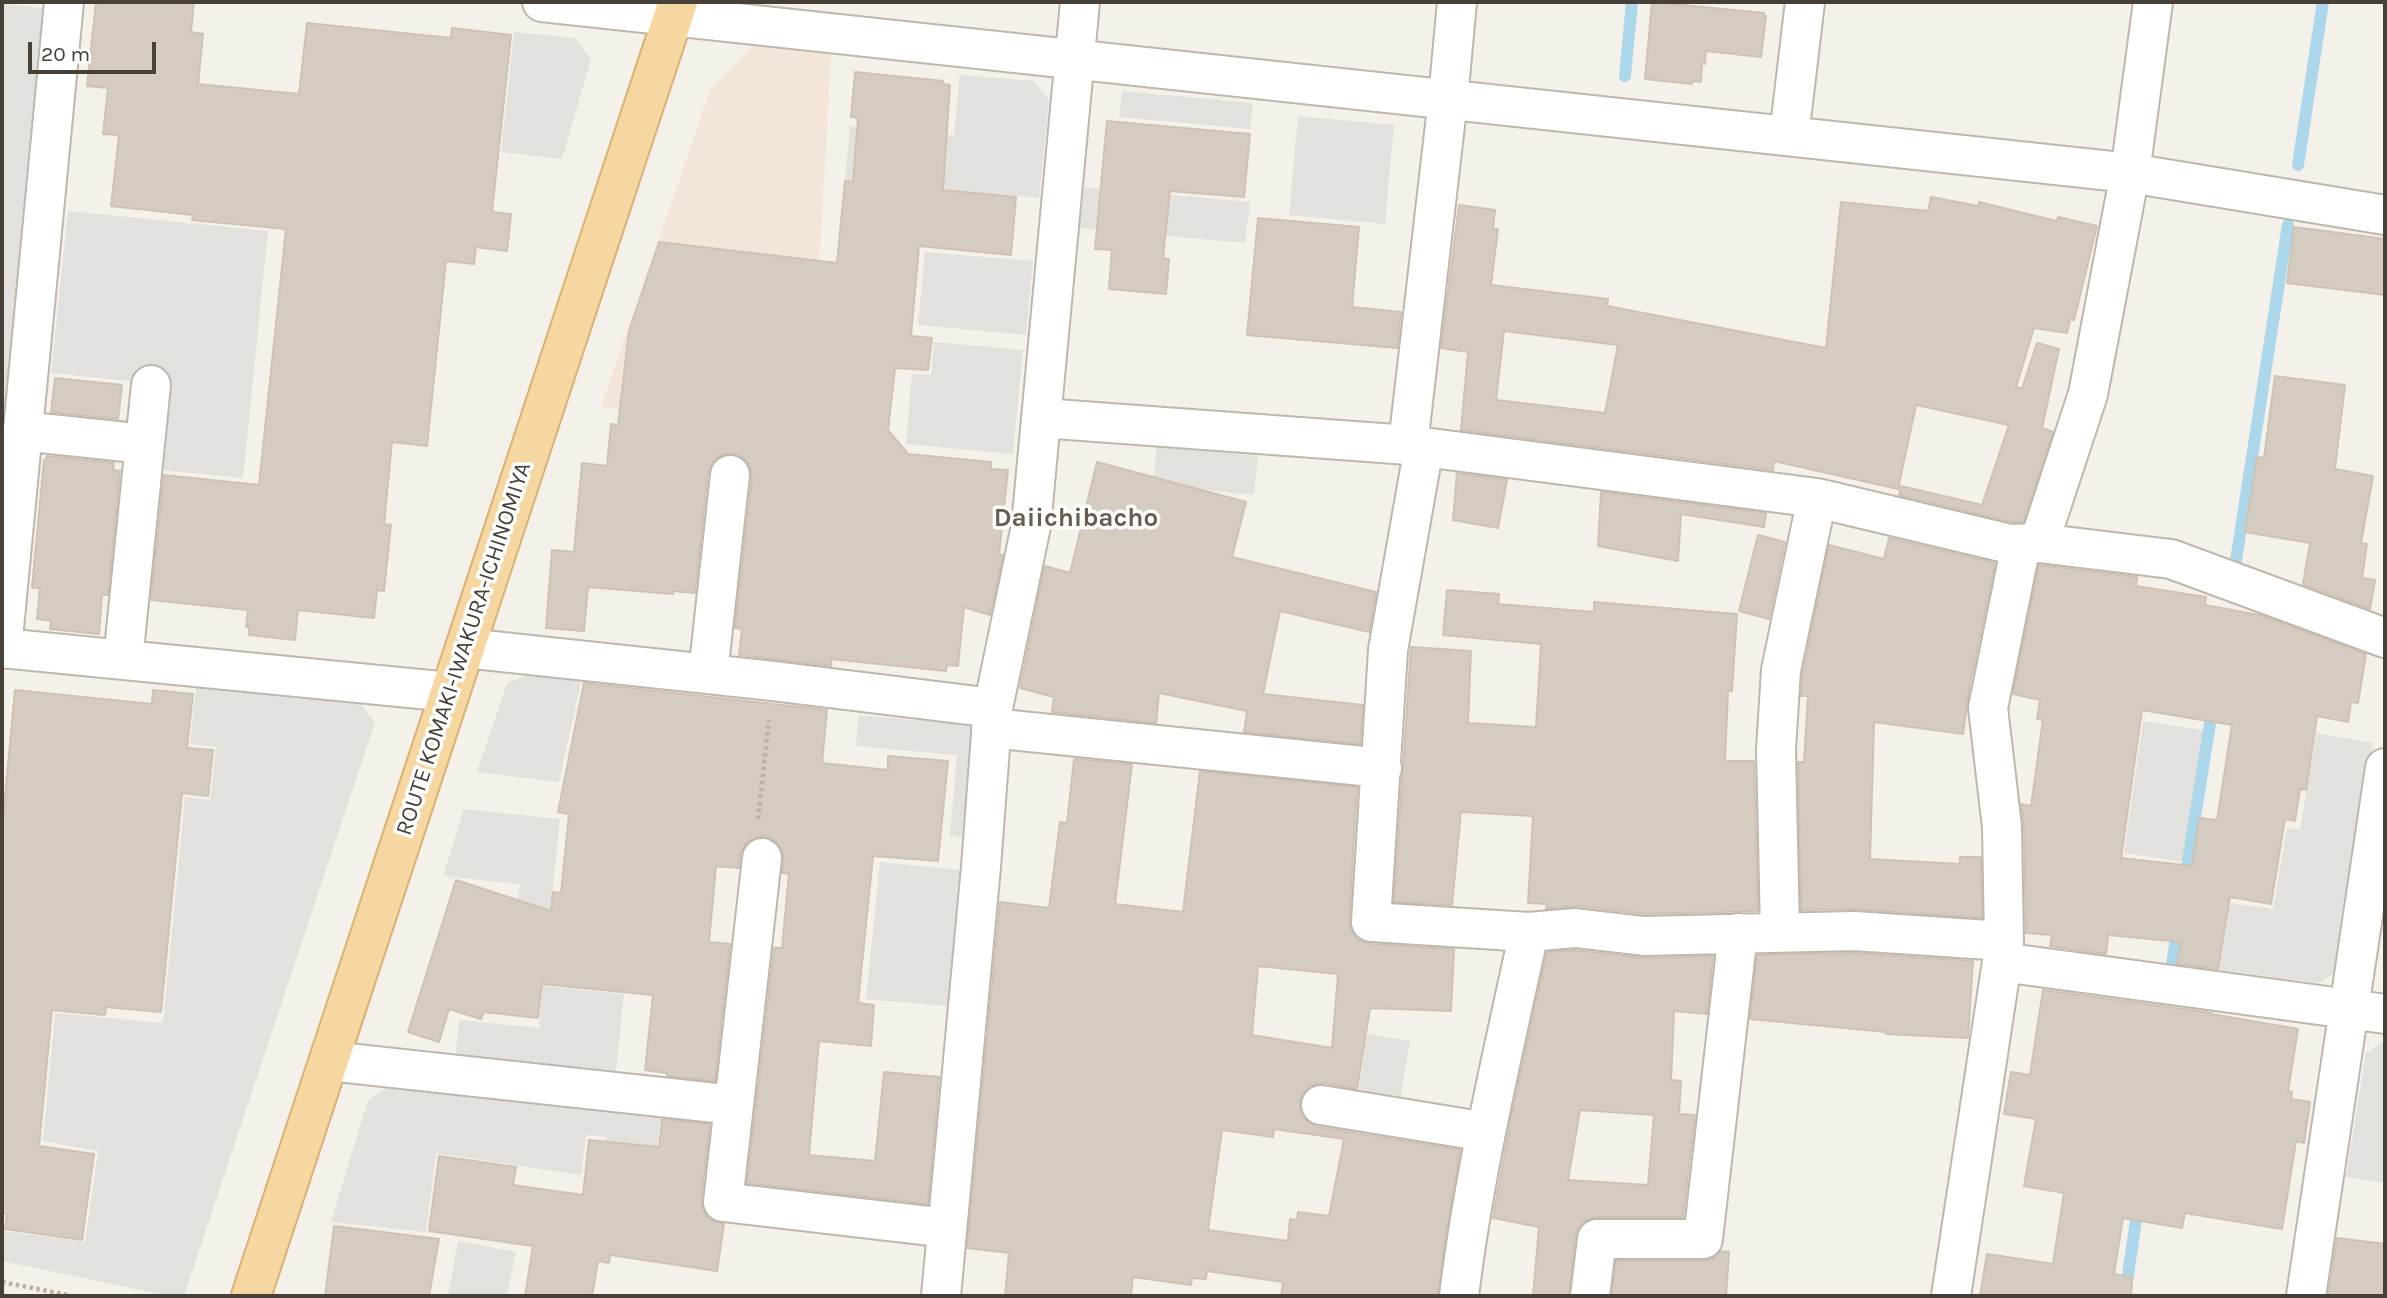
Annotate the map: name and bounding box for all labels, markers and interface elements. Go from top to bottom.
scale bar [32,28,159,72]
text: 20 m [41,42,90,66]
street label: ROUTE KOMAKI-IWAKURA-ICHINOMIYA [391,459,537,839]
district label: Daiichibacho [994,503,1158,535]

